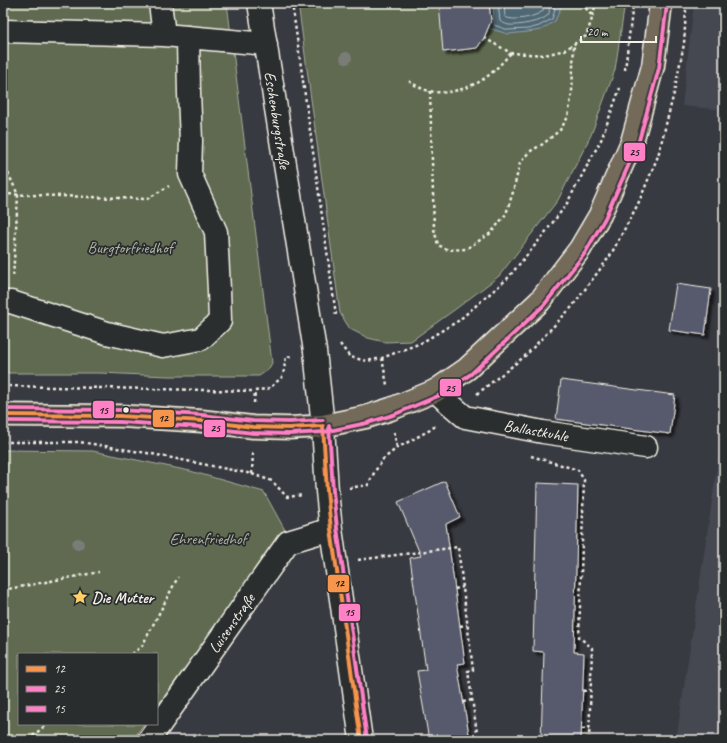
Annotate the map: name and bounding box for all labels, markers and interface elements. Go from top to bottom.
scale bar [581,18,656,44]
text: 20 m [587,24,609,40]
street label: Eschenburgstraße [259,70,295,172]
line badge: 25 [623,142,646,162]
text: 25 [629,145,640,159]
park label: Burgtorfriedhof [88,238,177,258]
line badge: 25 [439,378,462,397]
text: 25 [445,381,456,395]
line badge: 15 [92,400,115,419]
text: 15 [98,403,109,417]
unlabelled marker [121,405,131,415]
line badge: 12 [152,409,175,428]
text: 12 [158,411,169,425]
street label: Ballastkuhle [502,416,571,447]
line badge: 25 [203,419,226,438]
text: 25 [210,421,221,435]
park label: Ehrenfriedhof [170,529,250,549]
line badge: 12 [327,574,350,593]
text: 12 [334,576,345,590]
place icon: Die Mutter [71,588,89,606]
place label: Die Mutter [92,588,156,608]
street label: Luisenstraße [204,589,261,657]
line badge: 15 [338,603,361,622]
text: 15 [344,605,355,619]
legend [18,653,158,725]
text: 12 [54,661,66,677]
text: 25 [54,681,65,697]
text: 15 [54,701,65,717]

